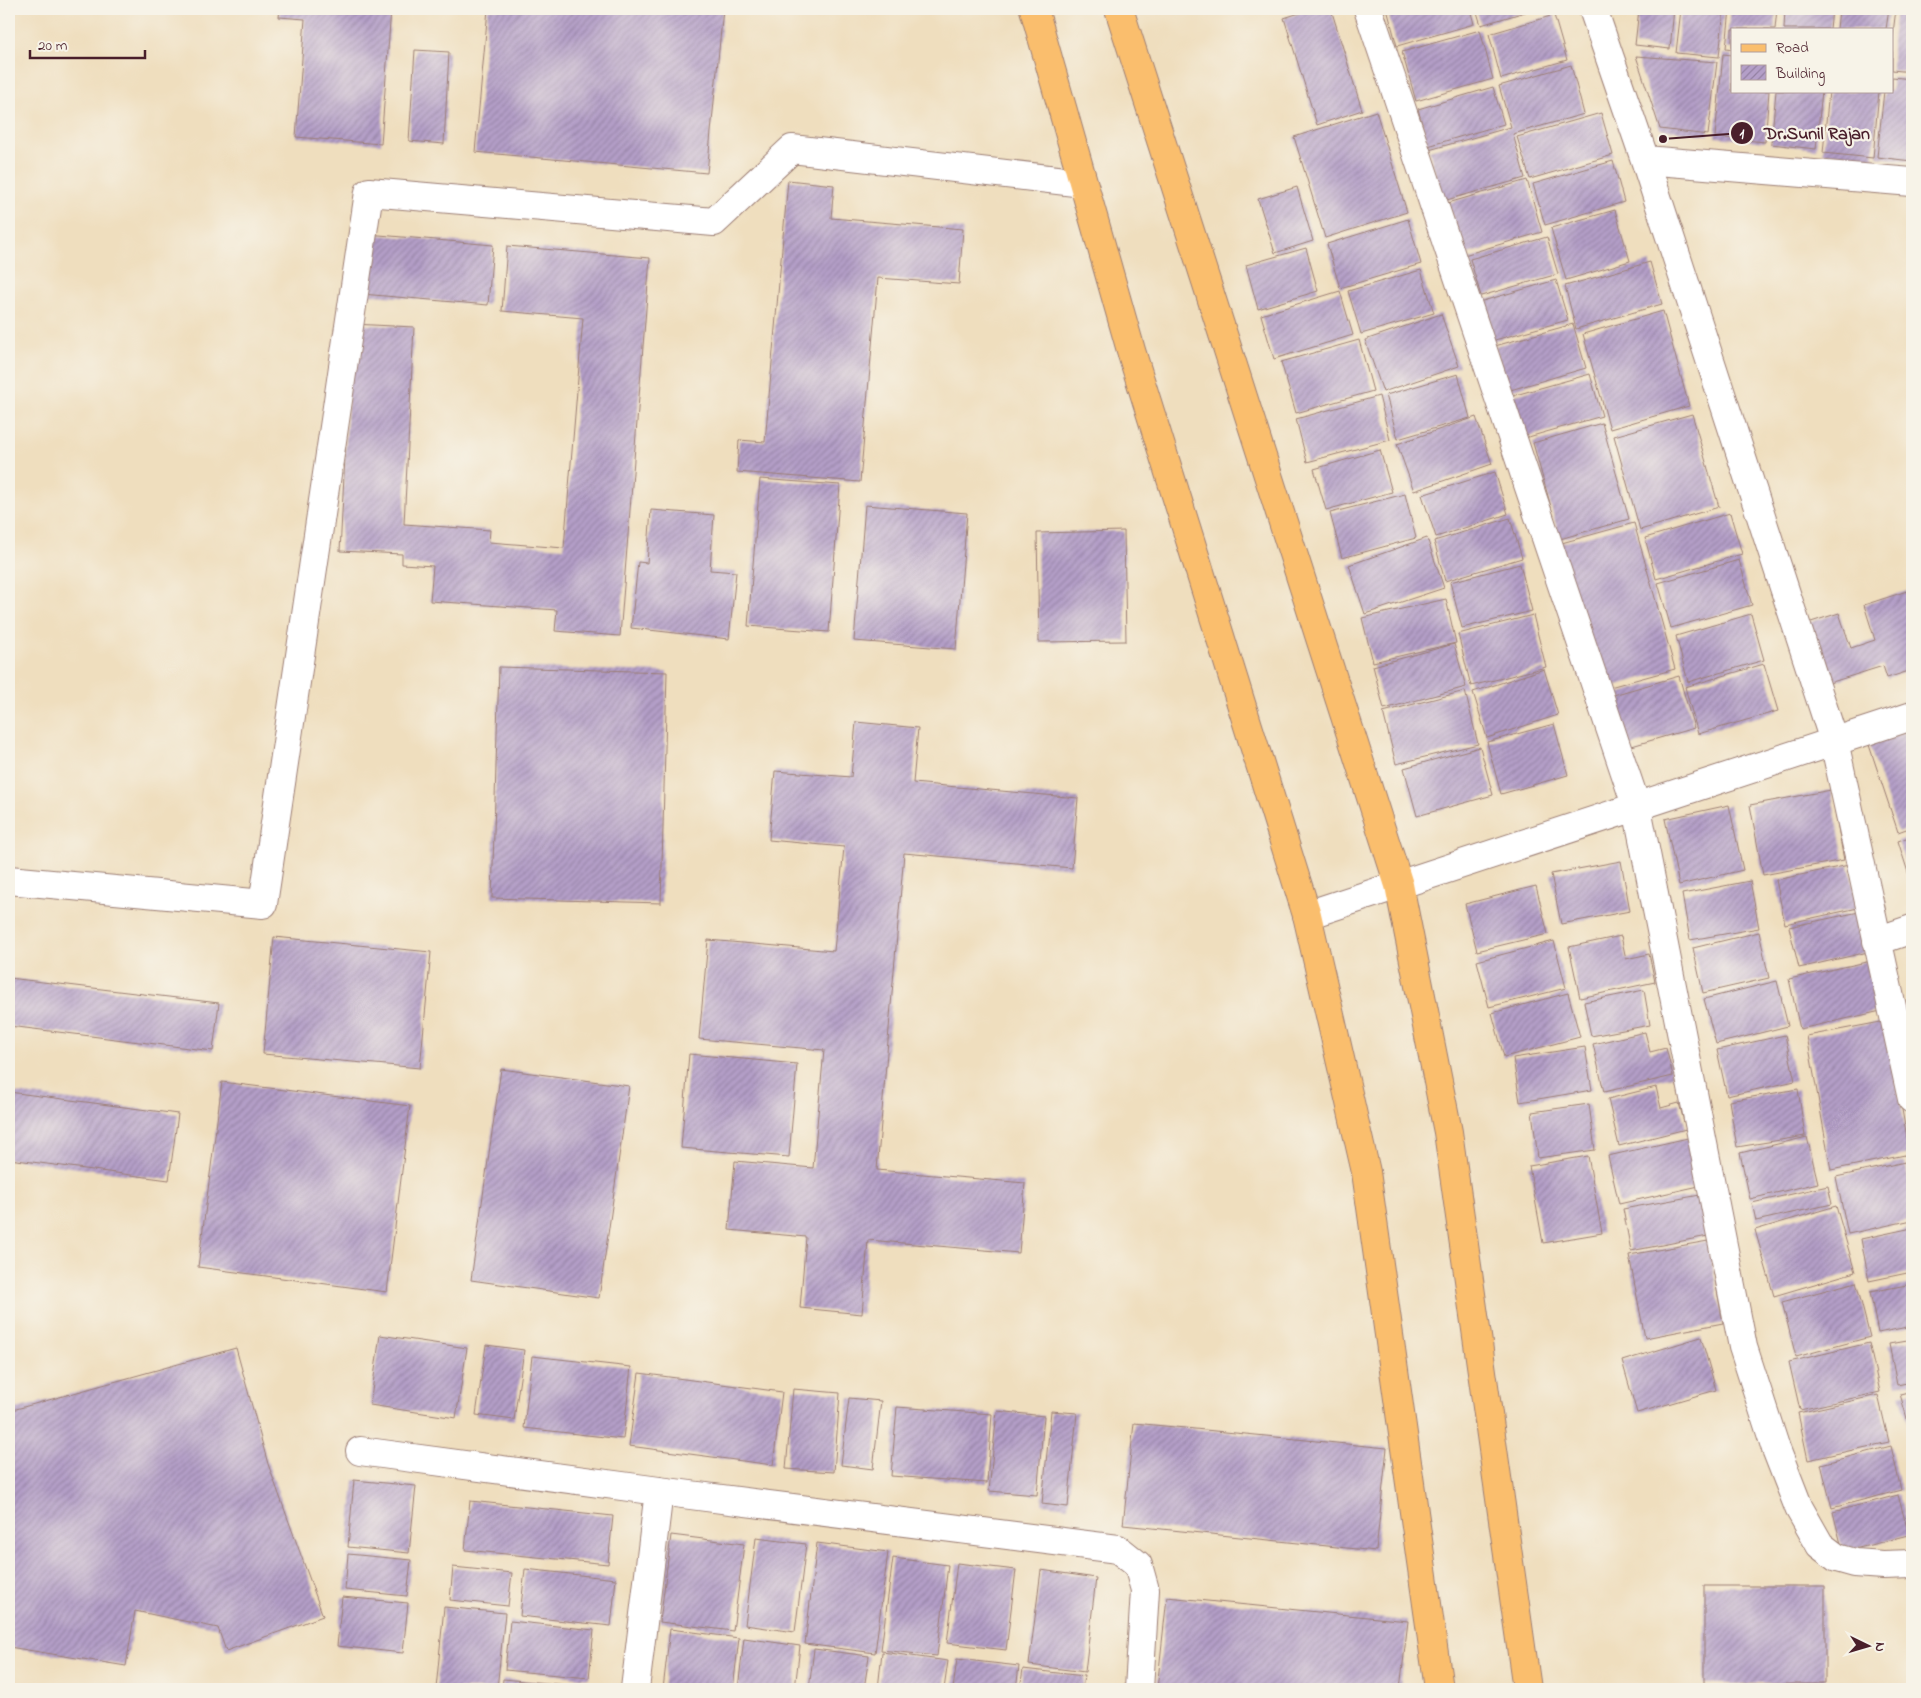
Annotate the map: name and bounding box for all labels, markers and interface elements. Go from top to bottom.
scale bar [30,28,145,60]
legend [1731,28,1894,92]
text: 20 m [38,35,68,57]
text: Road [1776,37,1809,59]
text: Building [1775,63,1825,86]
callout: Dr.Sunil Rajan [1730,116,1880,149]
text: Dr.Sunil Rajan [1763,122,1870,148]
text: 1 [1740,123,1745,145]
north arrow [1844,1620,1894,1670]
text: N [1869,1641,1890,1653]

